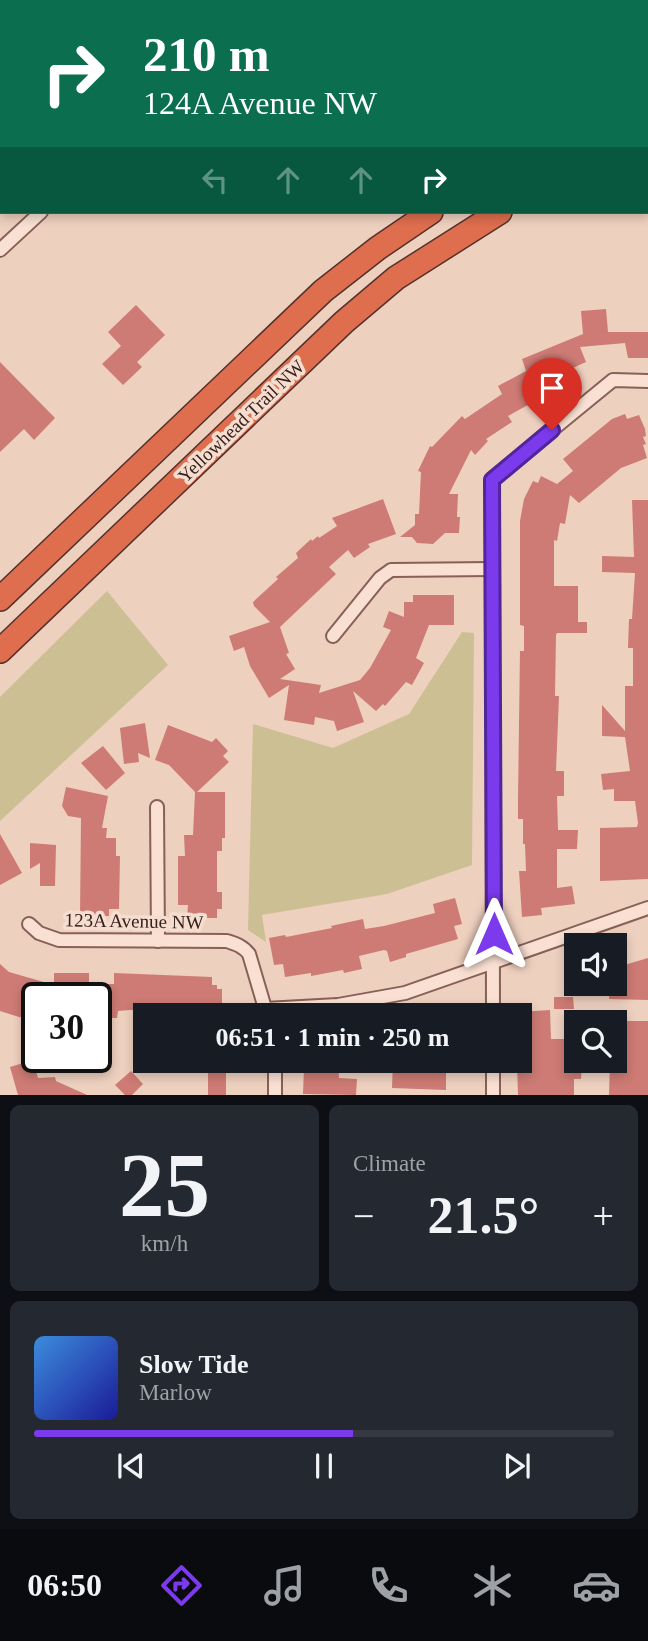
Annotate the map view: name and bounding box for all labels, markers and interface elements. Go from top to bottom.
text: 210 m [143,27,270,82]
icon: right [28,28,119,119]
text: 124A Avenue NW [143,85,377,121]
icon: left [196,161,234,199]
icon: ahead [269,161,307,199]
icon: ahead [342,161,380,199]
icon: right [415,161,453,199]
street label: Yellowhead Trail NW [174,355,308,487]
pin [522,358,582,430]
icon: arrive [533,369,571,407]
position arrow [457,897,531,971]
street label: 123A Avenue NW [64,909,204,933]
map controls [564,933,627,1073]
button: sound [564,933,627,996]
speed limit sign: 30 [21,982,112,1073]
button: search [564,1010,627,1073]
text: 06:51 · 1 min · 250 m [216,1023,450,1052]
text: 25 [119,1135,210,1236]
text: Climate [353,1151,426,1176]
text: 21.5° [428,1187,539,1244]
text: − [353,1195,374,1237]
text: + [593,1195,614,1237]
text: km/h [141,1231,188,1256]
text: Slow Tide [139,1350,249,1379]
text: Marlow [139,1380,212,1405]
icon: previous [112,1447,150,1485]
icon: pause [305,1447,343,1485]
icon: next [498,1447,536,1485]
icon: directions [157,1561,206,1610]
icon: music [260,1561,309,1610]
icon: phone [364,1561,413,1610]
icon: climate [468,1561,517,1610]
icon: car [572,1561,621,1610]
text: 06:50 [27,1567,102,1603]

